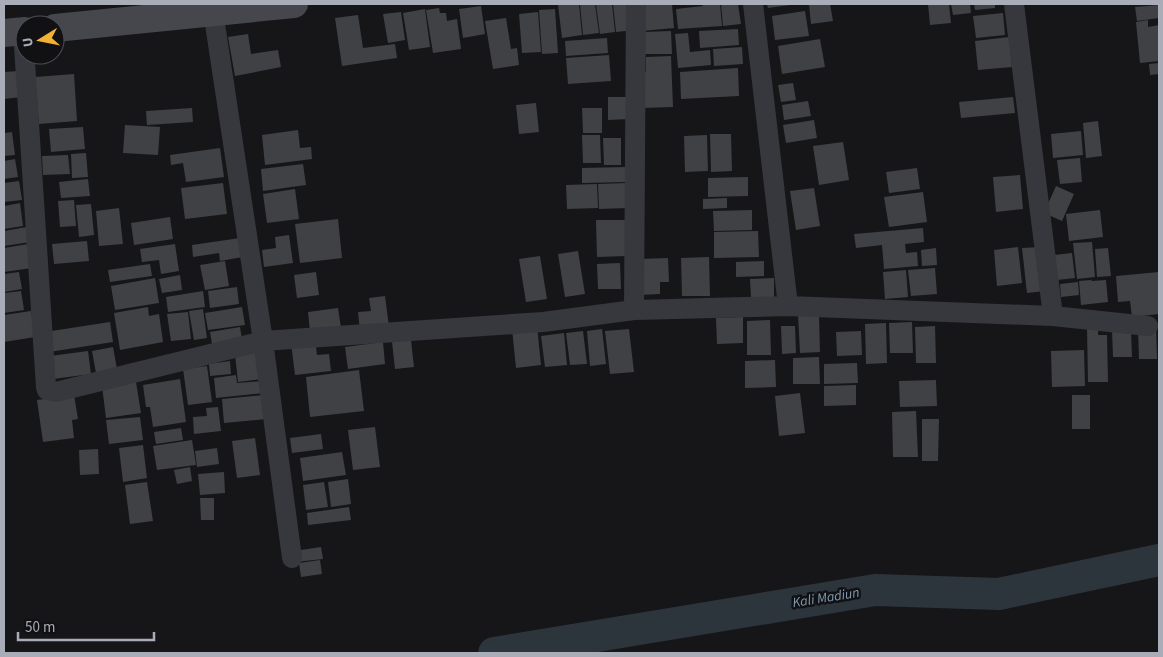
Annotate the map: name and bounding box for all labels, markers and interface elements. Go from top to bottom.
north arrow [15,15,65,65]
text: U [18,36,39,48]
water label: Kali Madiun [791,583,861,613]
scale bar [18,610,154,642]
text: 50 m [25,617,55,638]

